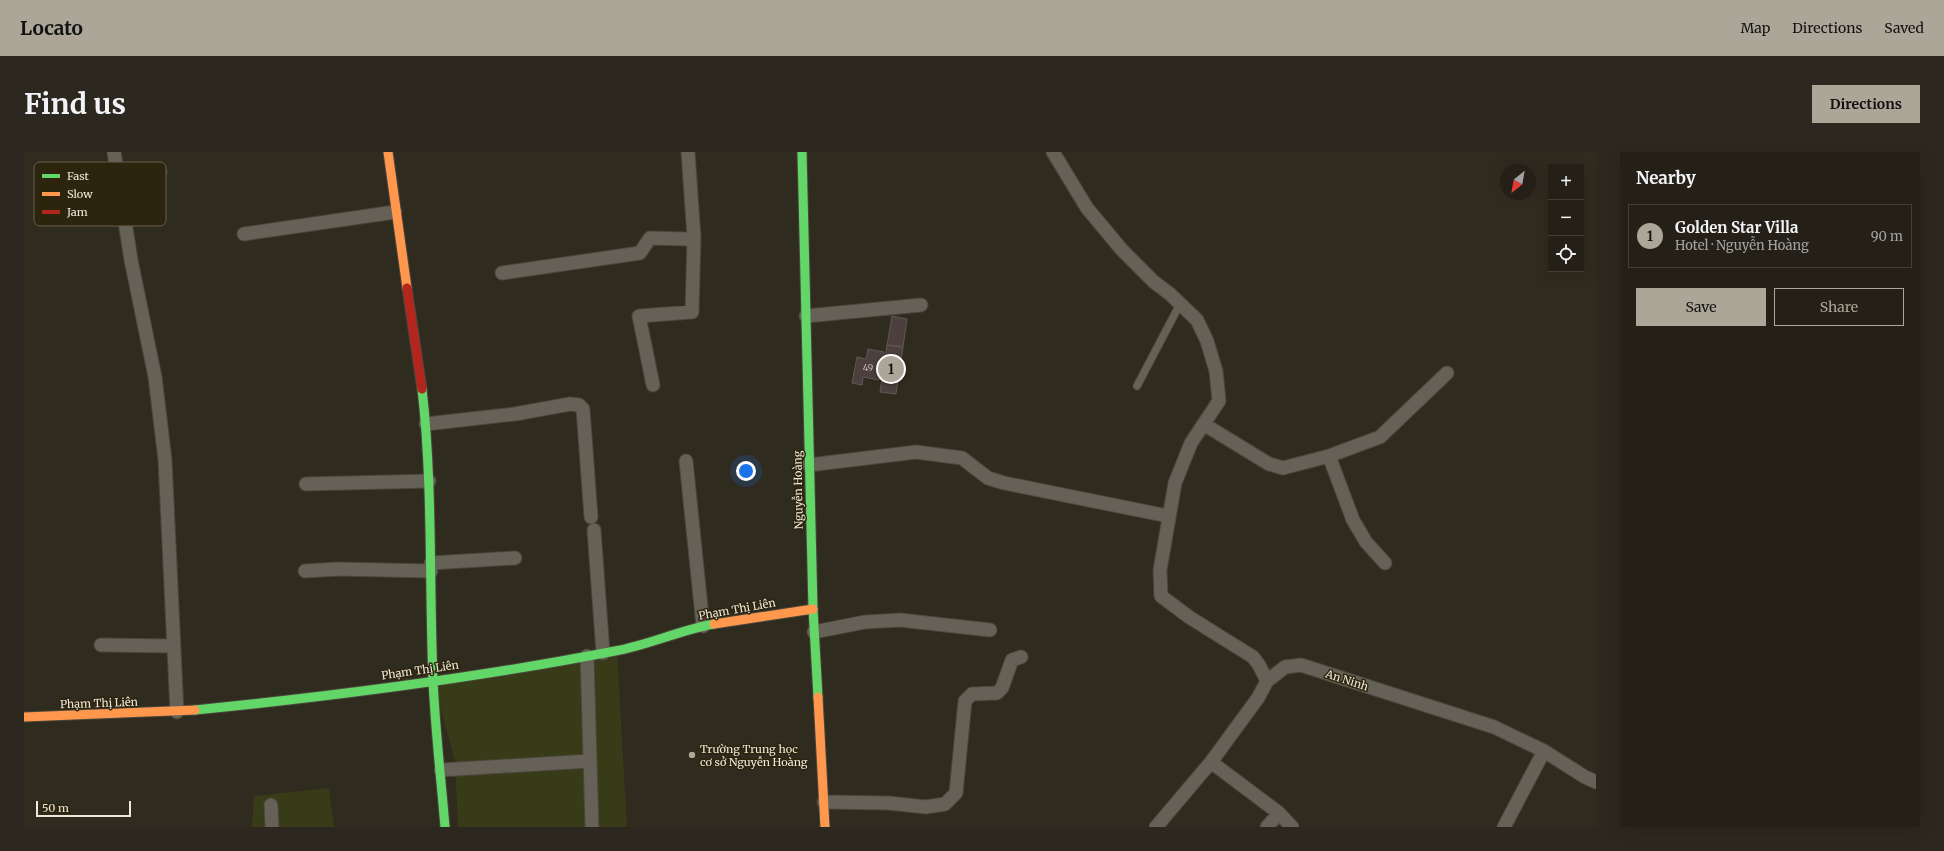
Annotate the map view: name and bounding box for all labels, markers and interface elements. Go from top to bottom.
text: Locato [20,16,83,40]
text: Map [1740,19,1770,37]
text: Directions [1792,19,1862,37]
text: Saved [1884,19,1924,37]
button: Directions [1812,85,1920,123]
text: Find us [24,86,126,122]
legend [34,162,166,226]
north arrow [1500,164,1536,200]
map controls [1548,164,1584,272]
button: + [1548,164,1584,200]
text: Nearby [1636,167,1696,189]
text: Fast [67,169,90,183]
text: Slow [67,187,93,201]
button: − [1548,200,1584,236]
text: Jam [66,205,88,219]
text: Golden Star Villa [1675,218,1798,237]
text: 1 [1647,228,1653,245]
text: 90 m [1871,228,1903,245]
button: locate [1548,236,1584,272]
text: Hotel · Nguyễn Hoàng [1675,237,1809,254]
button: Save [1636,288,1766,326]
button: Share [1774,288,1904,326]
pin: 1 [878,354,904,384]
house number: 49 [863,362,873,373]
street label: Nguyễn Hoàng [790,450,806,529]
your location [736,461,756,481]
street label: Phạm Thị Liên [697,595,777,623]
street label: Phạm Thị Liên [380,658,460,682]
street label: An Ninh [1323,666,1371,694]
street label: Phạm Thị Liên [60,695,139,711]
place label: Trường Trung học cơ sở Nguyễn Hoàng [700,742,808,769]
marker: Trường Trung học cơ sở Nguyễn Hoàng [687,750,697,760]
scale bar [36,799,131,818]
text: 50 m [42,801,69,815]

